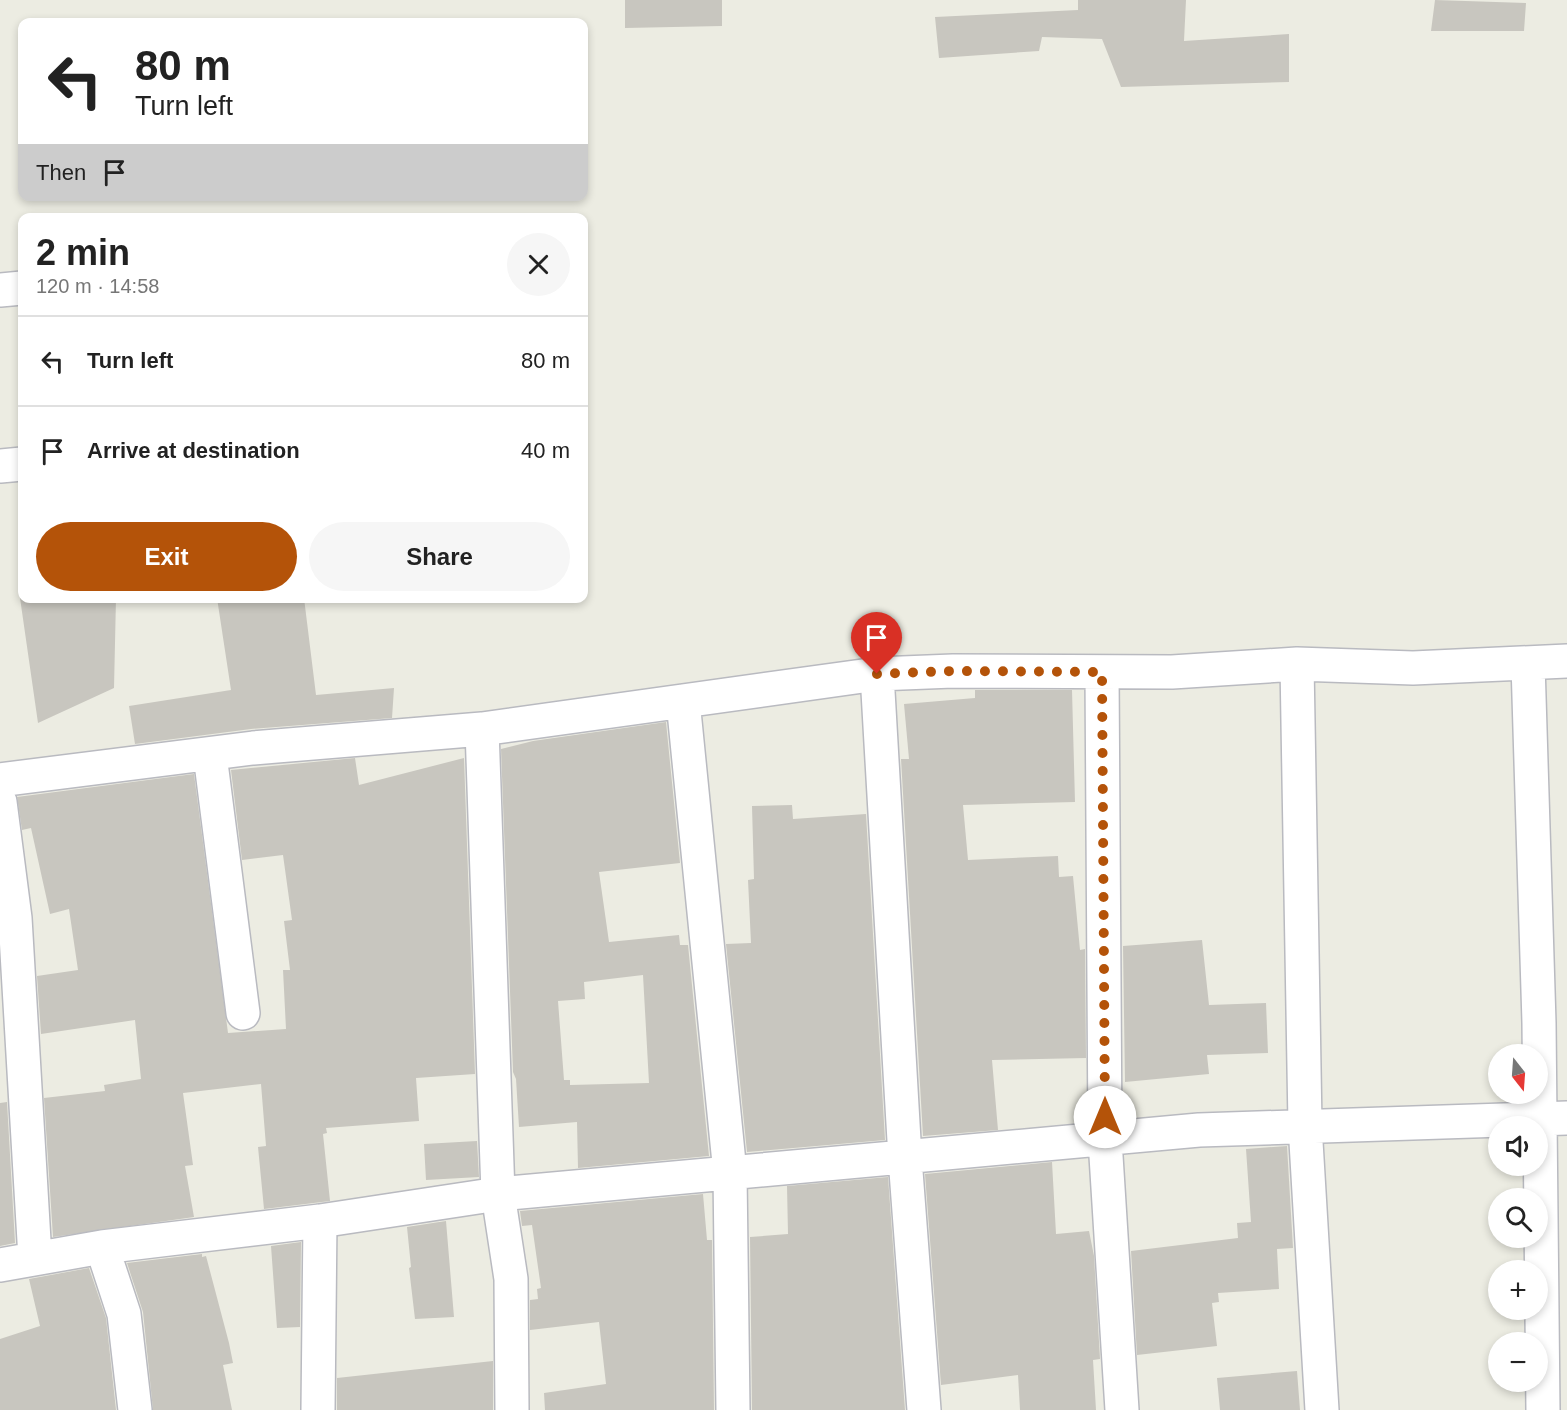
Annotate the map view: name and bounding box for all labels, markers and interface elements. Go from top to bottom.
icon: left [36,42,114,120]
text: 80 m [135,42,231,89]
text: Turn left [135,91,233,121]
icon: arrive [98,156,131,189]
text: Then [36,160,86,185]
text: 2 min [36,232,130,273]
button: close [507,233,570,296]
text: 120 m · 14:58 [36,275,159,297]
icon: left [36,345,69,378]
text: Turn left [87,348,173,373]
text: 80 m [521,348,570,373]
icon: arrive [36,435,69,468]
text: Arrive at destination [87,438,300,463]
text: 40 m [521,438,570,463]
button: Exit [36,522,297,591]
button: Share [309,522,570,591]
pin [851,612,902,674]
icon: arrive [860,621,893,654]
north arrow [1488,1044,1548,1104]
map controls [1488,1044,1548,1392]
position arrow [1073,1085,1137,1149]
button: sound [1488,1116,1548,1176]
button: search [1488,1188,1548,1248]
button: + [1488,1260,1548,1320]
button: − [1488,1332,1548,1392]

